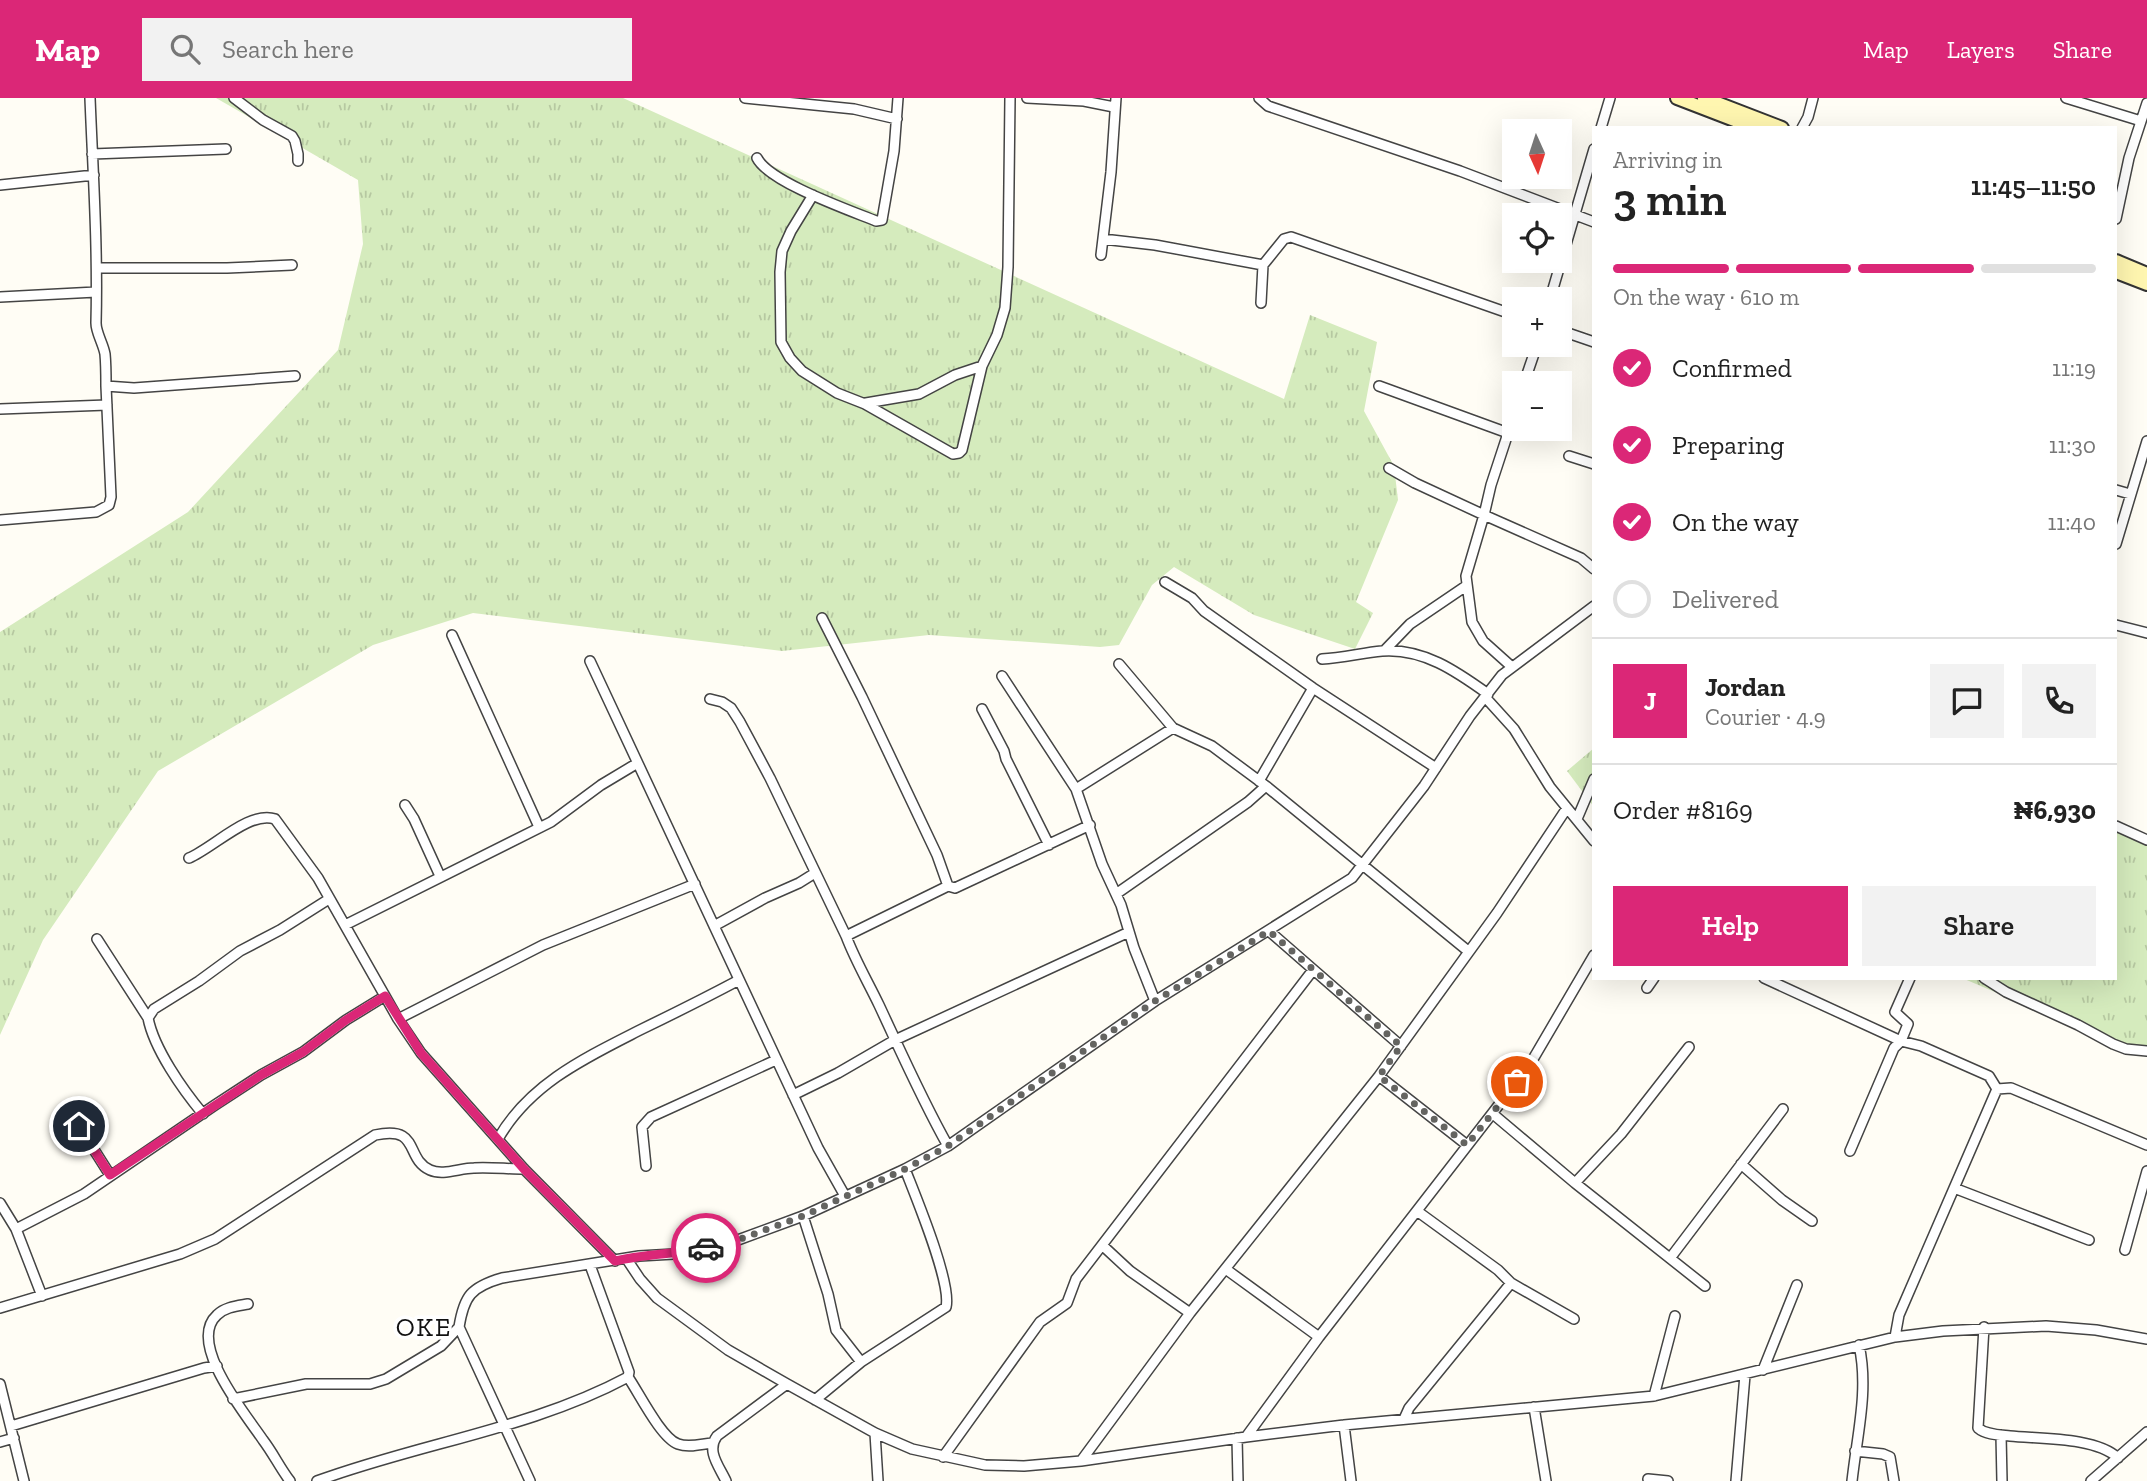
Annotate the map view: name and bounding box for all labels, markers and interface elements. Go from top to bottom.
search box [142,18,632,81]
text: Map [35,30,100,69]
icon: search [166,30,204,68]
text: Search here [222,33,354,65]
text: Map [1863,35,1909,64]
text: Layers [1947,35,2015,64]
text: Share [2053,35,2112,64]
north arrow [1502,119,1572,189]
map controls [1502,119,1572,441]
text: Arriving in [1613,146,1722,174]
text: 11:45–11:50 [1971,170,2096,202]
text: 3 min [1613,172,1726,227]
button: locate [1502,203,1572,273]
text: On the way · 610 m [1613,283,1799,311]
button: + [1502,287,1572,357]
icon: check [1613,349,1651,387]
text: Confirmed [1672,352,1792,384]
text: 11:19 [2052,354,2096,382]
button: − [1502,371,1572,441]
icon: check [1613,426,1651,464]
text: Preparing [1672,429,1784,461]
text: 11:30 [2049,431,2096,459]
icon: check [1613,503,1651,541]
text: On the way [1672,506,1799,538]
text: 11:40 [2047,508,2096,536]
text: Delivered [1672,583,1779,615]
button: chat [1930,664,2004,738]
button: phone [2022,664,2096,738]
text: Jordan [1705,671,1785,703]
text: J [1644,685,1656,717]
text: Courier · 4.9 [1705,703,1826,731]
text: Order #8169 [1613,794,1753,826]
text: ₦6,930 [2013,794,2096,826]
button: Help [1613,886,1848,966]
button: Share [1862,886,2096,966]
pin [1487,1052,1547,1112]
icon: bag [1498,1063,1536,1101]
pin [49,1096,109,1156]
icon: home [60,1107,98,1145]
courier [671,1213,741,1283]
icon: car [687,1229,725,1267]
district label: OKE [396,1311,452,1343]

